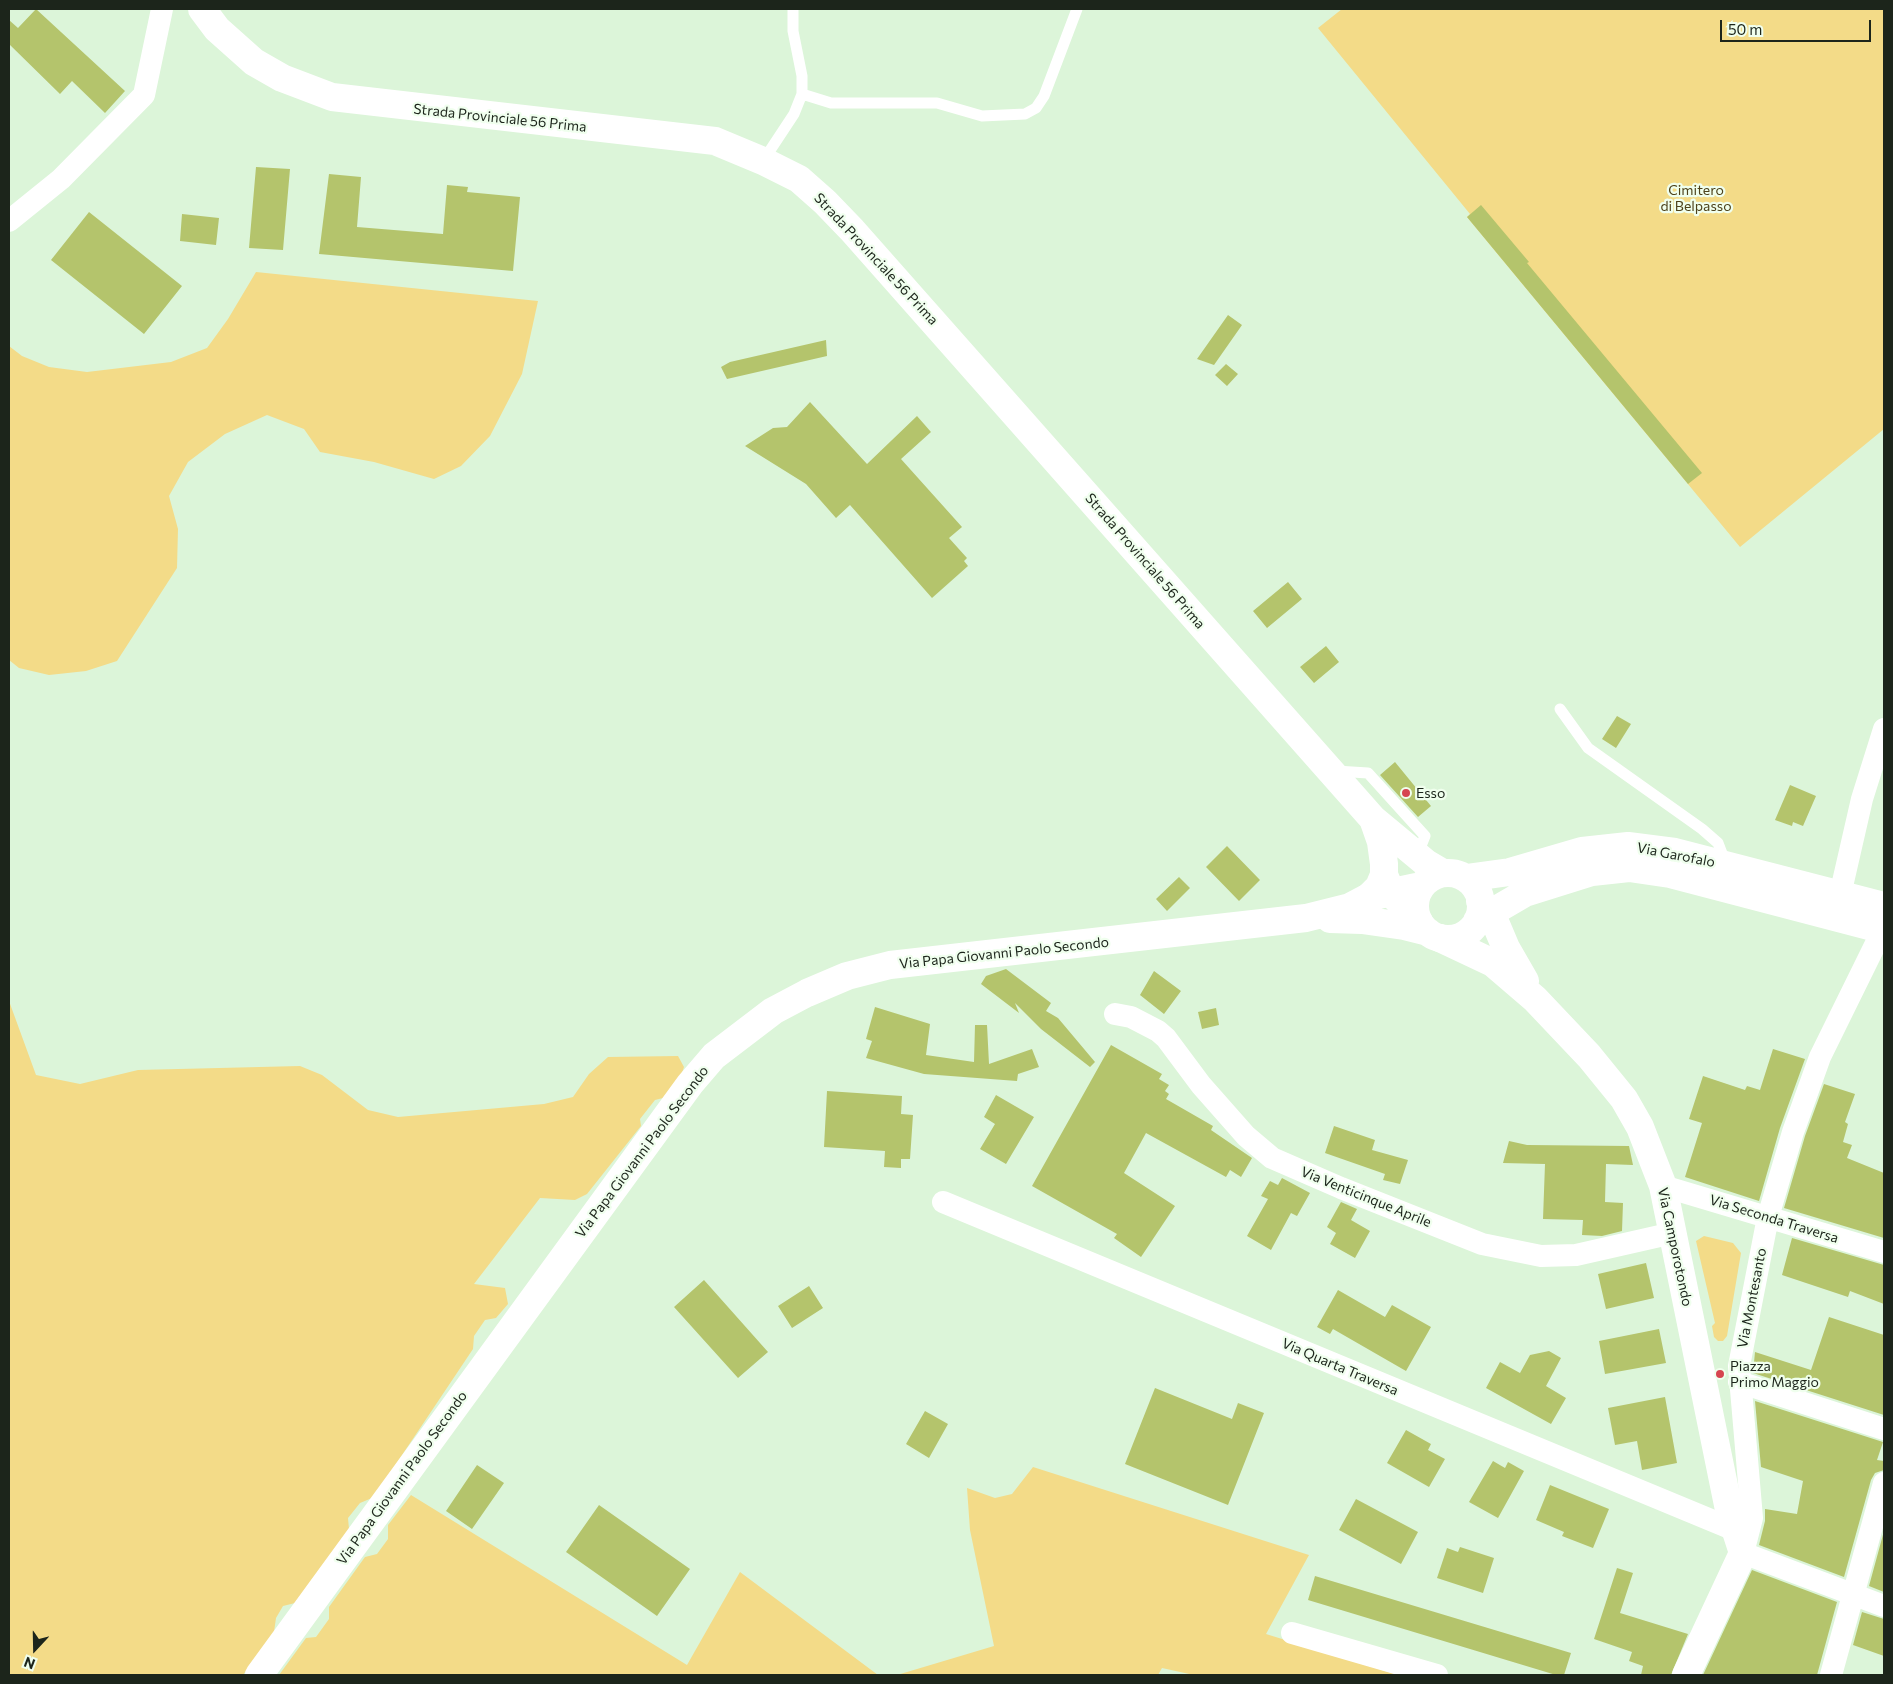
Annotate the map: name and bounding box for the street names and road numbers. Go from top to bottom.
street label: Strada Provinciale 56 Prima [413,101,587,135]
street label: Strada Provinciale 56 Prima [811,190,941,328]
street label: Strada Provinciale 56 Prima [1082,490,1208,632]
street label: Via Garofalo [1636,839,1716,871]
street label: Via Papa Giovanni Paolo Secondo [898,934,1110,972]
street label: Via Papa Giovanni Paolo Secondo [572,1063,712,1241]
street label: Via Venticinque Aprile [1298,1163,1434,1231]
street label: Via Camporotondo [1654,1186,1696,1308]
street label: Via Seconda Traversa [1707,1191,1841,1247]
street label: Via Montesanto [1734,1246,1770,1350]
street label: Via Quarta Traversa [1279,1335,1401,1399]
street label: Via Papa Giovanni Paolo Secondo [333,1388,471,1568]

